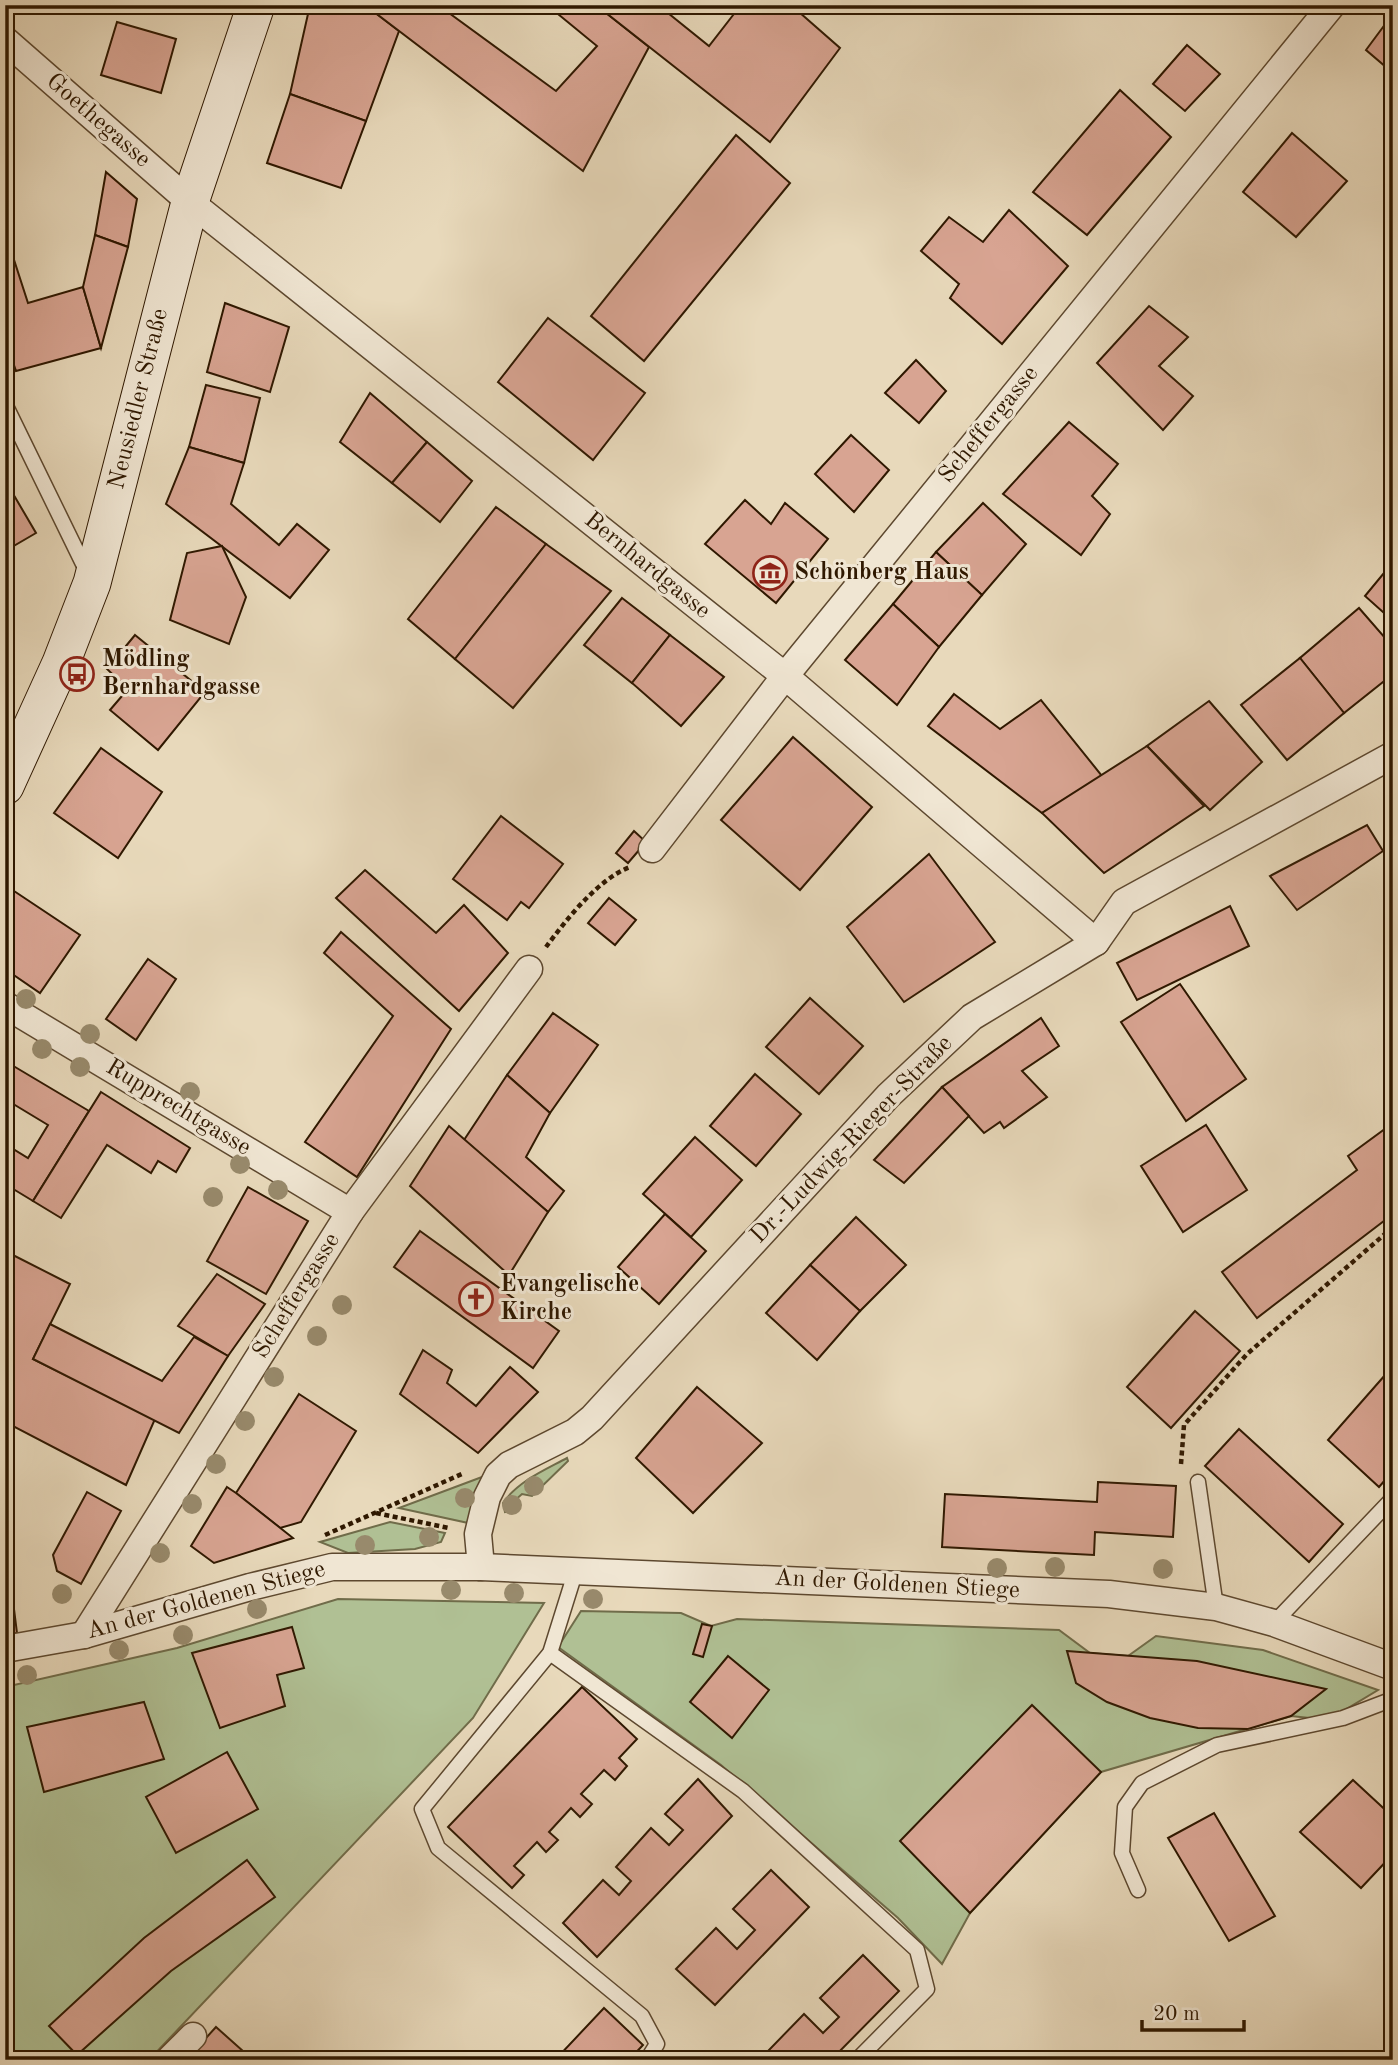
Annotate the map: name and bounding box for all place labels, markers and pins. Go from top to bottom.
museum icon: Schönberg Haus [751,554,789,592]
place label: Schönberg Haus [794,561,969,585]
place label: Mödling Bernhardgasse [102,648,261,700]
bus stop icon: Mödling Bernhardgasse [58,655,96,693]
place label: Evangelische Kirche [500,1273,639,1325]
church icon: Evangelische Kirche [457,1280,495,1318]

